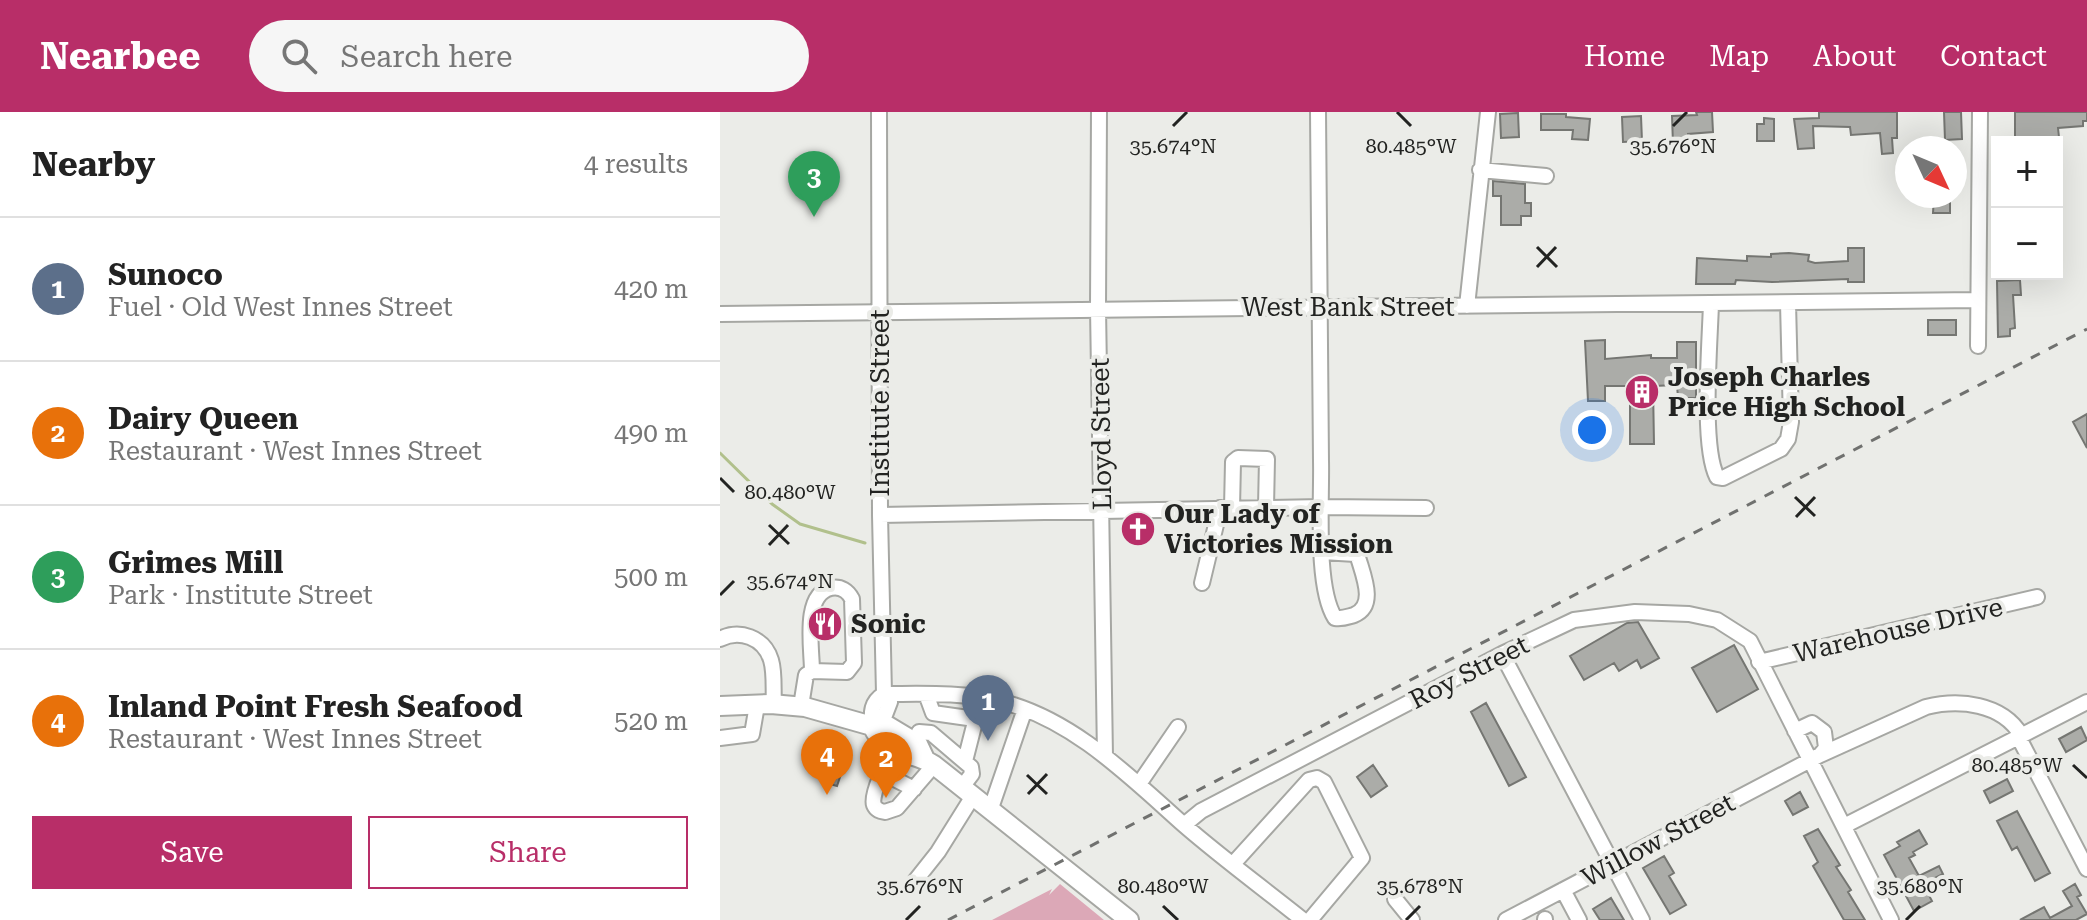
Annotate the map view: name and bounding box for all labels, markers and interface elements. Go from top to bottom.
search box [249,20,809,92]
text: Nearbee [40,34,201,78]
icon: search [277,34,321,78]
text: Search here [341,39,512,74]
text: Home [1584,40,1665,73]
text: Map [1709,40,1769,73]
text: About [1813,40,1896,73]
text: Contact [1940,40,2047,73]
text: 35.674°N [1130,134,1216,158]
text: 80.485°W [1365,134,1457,158]
text: 35.676°N [1630,134,1716,158]
north arrow [1895,136,1967,208]
map controls [1991,136,2063,280]
button: + [1991,136,2063,208]
text: Nearby [32,144,155,184]
text: 4 results [584,149,688,179]
pin: 3 [788,151,840,217]
button: − [1991,208,2063,280]
text: Sunoco [108,257,223,292]
text: 1 [51,274,65,304]
text: 420 m [614,274,688,304]
text: Fuel · Old West Innes Street [108,292,453,322]
street label: West Bank Street [1241,292,1455,322]
street label: Institute Street [865,309,895,497]
street label: Lloyd Street [1085,357,1117,510]
place label: Joseph Charles Price High School [1668,362,1906,422]
building icon: Joseph Charles Price High School [1623,373,1661,411]
text: Dairy Queen [108,401,299,436]
your location [1572,410,1612,450]
text: 2 [51,418,65,448]
text: 490 m [614,418,688,448]
text: Restaurant · West Innes Street [108,436,482,466]
text: 80.480°W [744,480,836,504]
place label: Our Lady of Victories Mission [1164,499,1393,559]
church icon: Our Lady of Victories Mission [1119,510,1157,548]
text: Grimes Mill [108,545,283,580]
text: 3 [51,562,65,592]
text: 500 m [614,562,688,592]
text: 35.674°N [747,569,833,593]
text: Park · Institute Street [108,580,373,610]
street label: Warehouse Drive [1790,591,2006,669]
restaurant icon: Sonic [806,605,844,643]
place label: Sonic [851,609,926,639]
street label: Roy Street [1404,629,1534,715]
pin: 1 [962,675,1014,741]
text: Inland Point Fresh Seafood [108,689,523,724]
text: 4 [51,706,65,736]
text: 520 m [614,706,688,736]
text: Restaurant · West Innes Street [108,724,482,754]
pin: 4 [801,729,853,795]
pin: 2 [860,732,912,798]
text: 80.485°W [1971,753,2063,777]
street label: Willow Street [1576,787,1740,893]
button: Save [32,816,352,889]
button: Share [368,816,688,889]
text: 35.676°N [877,874,963,898]
text: 80.480°W [1117,874,1209,898]
text: 35.678°N [1377,874,1463,898]
text: 35.680°N [1877,874,1963,898]

